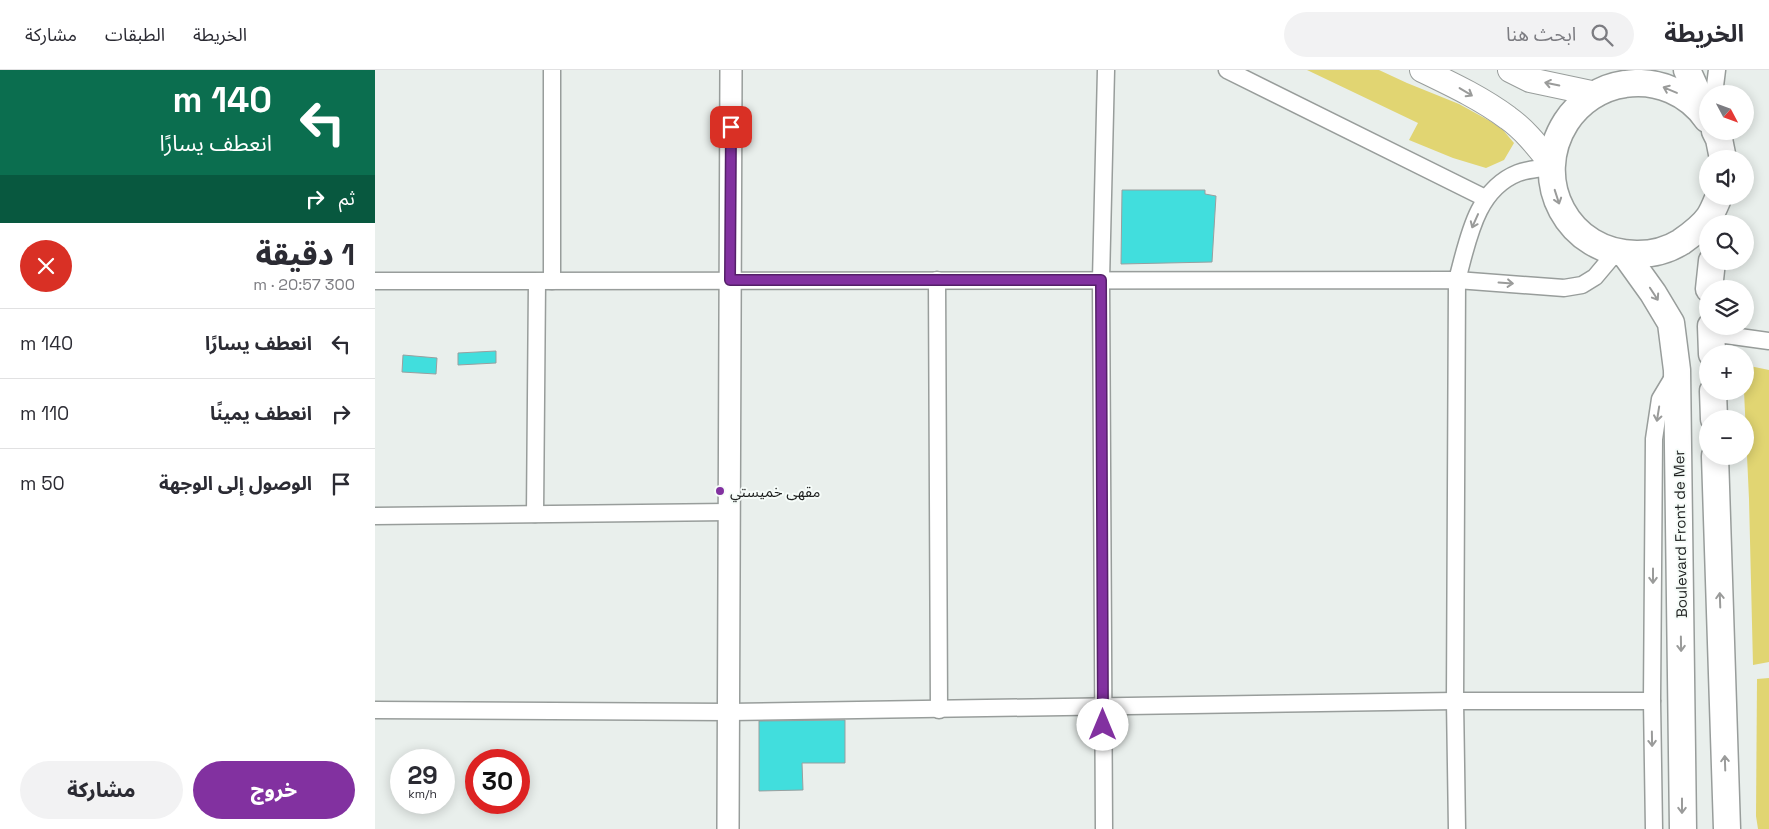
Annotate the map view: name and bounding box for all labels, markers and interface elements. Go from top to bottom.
search box [1284,12,1634,57]
text: الخريطة [1664,18,1744,49]
icon: search [1588,21,1616,49]
text: ابحث هنا [1506,22,1576,47]
text: مشاركة [25,23,77,46]
text: الطبقات [105,23,165,46]
text: الخريطة [193,23,247,46]
text: 140 m [172,78,272,122]
one-way arrow [1544,79,1560,89]
one-way arrow [1663,84,1678,94]
north arrow [1699,85,1754,140]
map controls [1699,85,1754,465]
one-way arrow [1458,87,1472,97]
icon: left [290,90,355,155]
pin [710,106,752,148]
icon: arrive [717,113,745,141]
text: انعطف يسارًا [160,129,272,157]
button: sound [1699,150,1754,205]
icon: right [301,185,329,213]
text: ثم [339,186,355,211]
one-way arrow [1553,189,1562,204]
one-way arrow [1469,213,1479,228]
button: search [1699,215,1754,270]
text: 1 دقيقة [255,235,355,274]
button: close [20,240,72,292]
text: 300 m · 20:57 [253,274,355,295]
one-way arrow [1497,279,1513,288]
button: layers [1699,280,1754,335]
one-way arrow [1648,287,1659,301]
icon: left [327,330,355,358]
text: 140 m [20,331,73,356]
text: انعطف يسارًا [205,331,312,356]
button: + [1699,345,1754,400]
icon: right [327,400,355,428]
text: 110 m [20,401,69,426]
text: انعطف يمينًا [210,401,312,426]
one-way arrow [1652,406,1662,422]
button: − [1699,410,1754,465]
street label: Boulevard Front de Mer [1669,449,1691,618]
icon: arrive [327,470,355,498]
text: 50 m [20,471,65,496]
text: الوصول إلى الوجهة [159,471,312,496]
place label: مقهى خميستي [730,482,820,503]
marker: مقهى خميستي [714,485,726,497]
one-way arrow [1648,568,1658,584]
one-way arrow [1715,593,1724,609]
one-way arrow [1676,635,1686,651]
position arrow [1076,698,1128,750]
one-way arrow [1648,731,1657,747]
speed limit sign: 30 [465,749,530,814]
one-way arrow [1720,755,1730,772]
text: 29 [407,759,438,791]
button: مشاركة [20,761,183,819]
button: خروج [193,761,355,819]
text: km/h [408,786,437,802]
one-way arrow [1677,798,1687,814]

